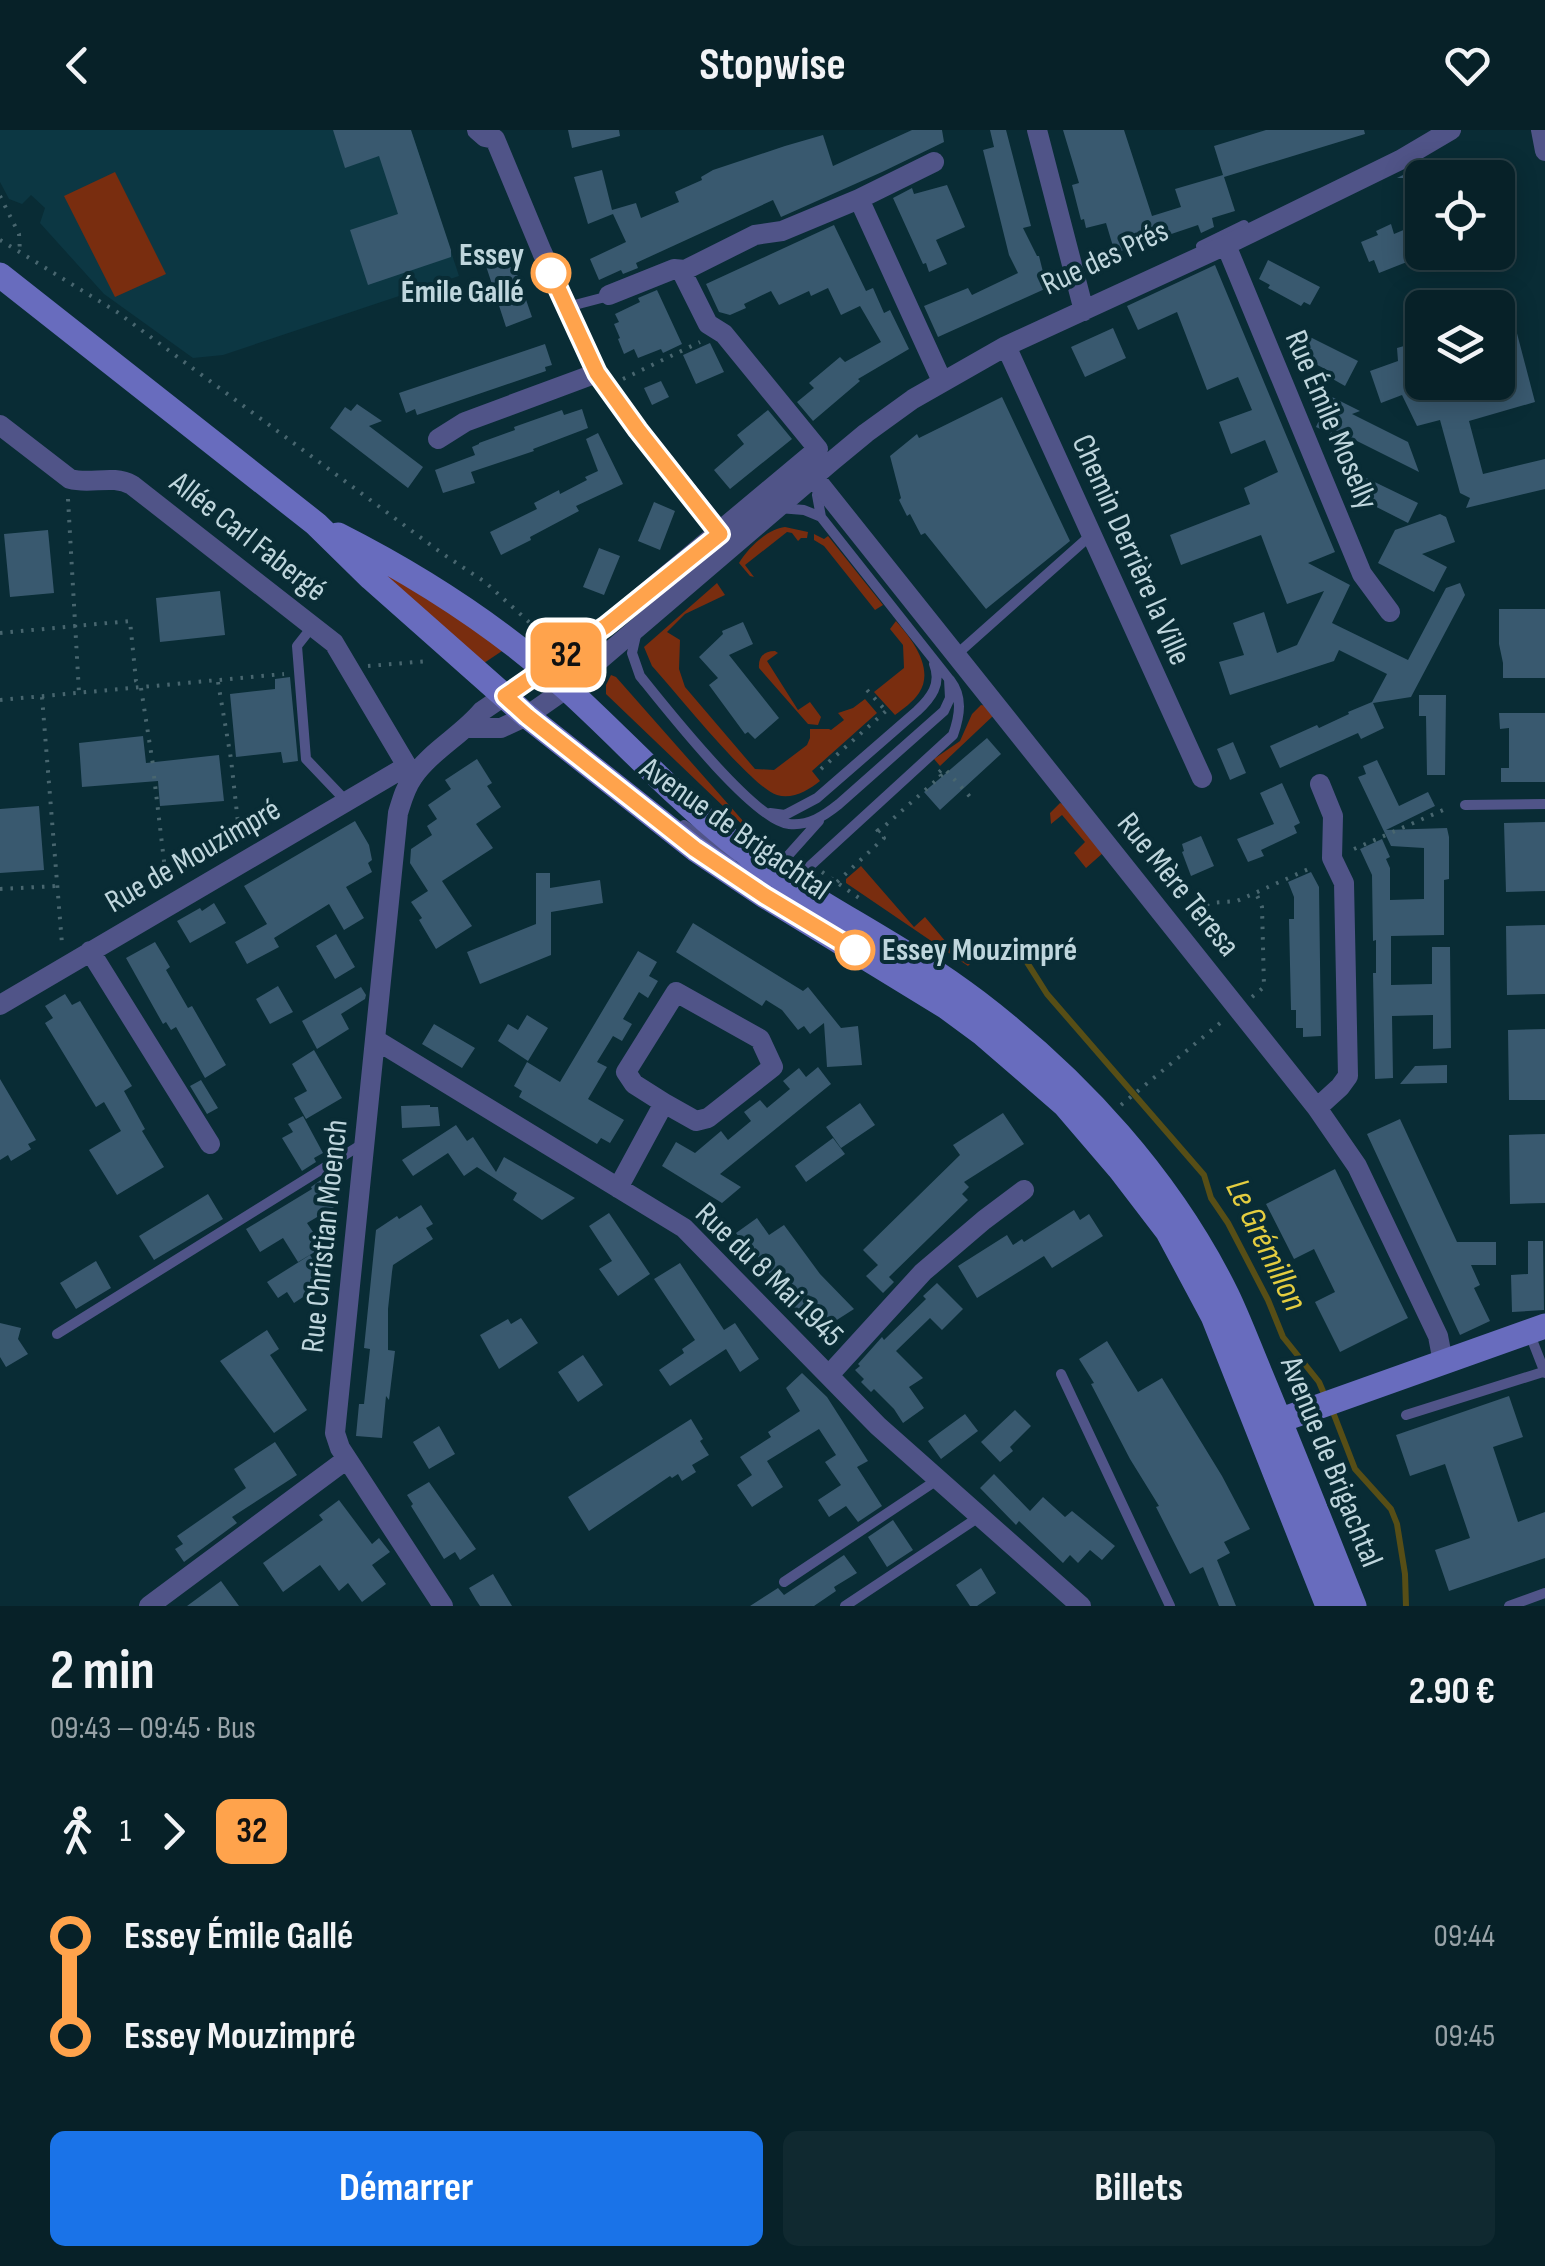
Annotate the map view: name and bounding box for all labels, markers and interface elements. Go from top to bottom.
icon: back [50,38,105,93]
text: Stopwise [699,38,846,93]
icon: heart [1440,38,1495,93]
map controls [1405,160,1515,400]
button: locate [1405,160,1515,270]
street label: Rue des Prés [1035,212,1175,304]
place label: Essey Émile Gallé [401,236,524,312]
marker: Essey Émile Gallé [532,254,570,292]
button: layers [1405,290,1515,400]
street label: Rue Émile Moselly [1276,325,1386,515]
street label: Chemin Derrière la Ville [1063,429,1199,671]
street label: Allée Carl Fabergé [161,463,334,610]
line badge: 32 [521,622,611,688]
text: 32 [550,634,582,677]
street label: Avenue de Brigachtal [632,748,838,909]
street label: Rue de Mouzimpré [98,790,288,922]
street label: Rue Mère Teresa [1108,805,1248,965]
marker: Essey Mouzimpré [836,931,874,969]
place label: Essey Mouzimpré [882,931,1077,970]
street label: Rue Christian Moench [293,1118,357,1354]
water label: Le Grémillon [1216,1172,1316,1318]
street label: Rue du 8 Mai 1945 [687,1195,851,1355]
street label: Avenue de Brigachtal [1271,1350,1391,1573]
text: 2 min [50,1638,155,1705]
text: 2.90 € [1409,1669,1495,1714]
text: 09:43 – 09:45 · Bus [50,1709,256,1748]
icon: walk [50,1804,105,1859]
icon: forward [146,1804,201,1859]
text: 32 [236,1810,267,1853]
text: 1 [120,1812,131,1851]
text: Essey Émile Gallé [124,1914,353,1959]
text: 09:44 [1434,1917,1495,1956]
text: Essey Mouzimpré [124,2014,356,2059]
text: 09:45 [1434,2017,1495,2056]
button: Démarrer [50,2131,763,2246]
button: Billets [783,2131,1495,2246]

